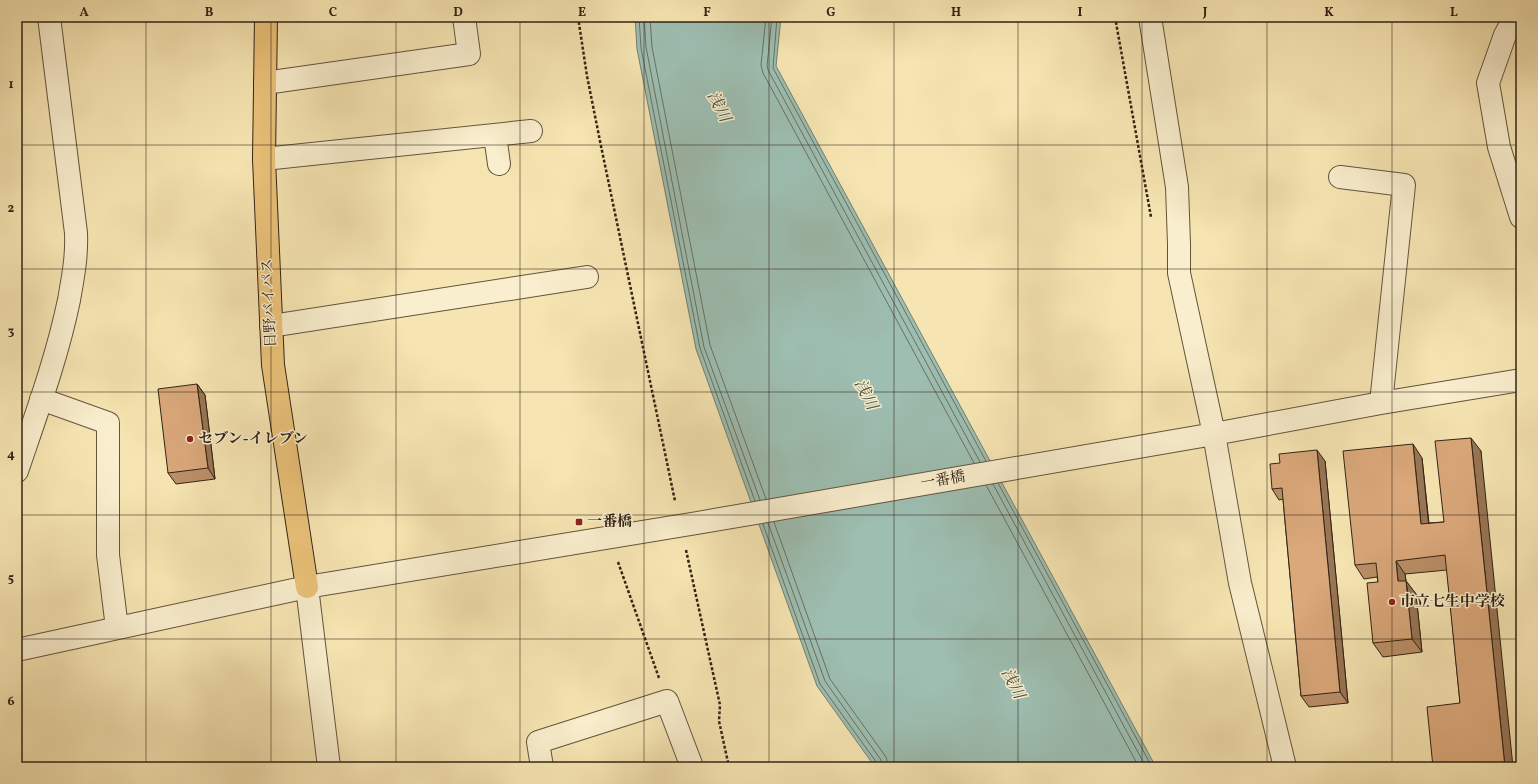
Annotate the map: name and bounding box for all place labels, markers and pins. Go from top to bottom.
place label: セブン-イレブン [198,429,308,450]
marker: セブン-イレブン [185,434,195,444]
place label: 一番橋 [587,512,632,533]
marker: 一番橋 [574,517,584,527]
place label: 市立七生中学校 [1400,592,1505,613]
marker: 市立七生中学校 [1387,597,1397,607]

